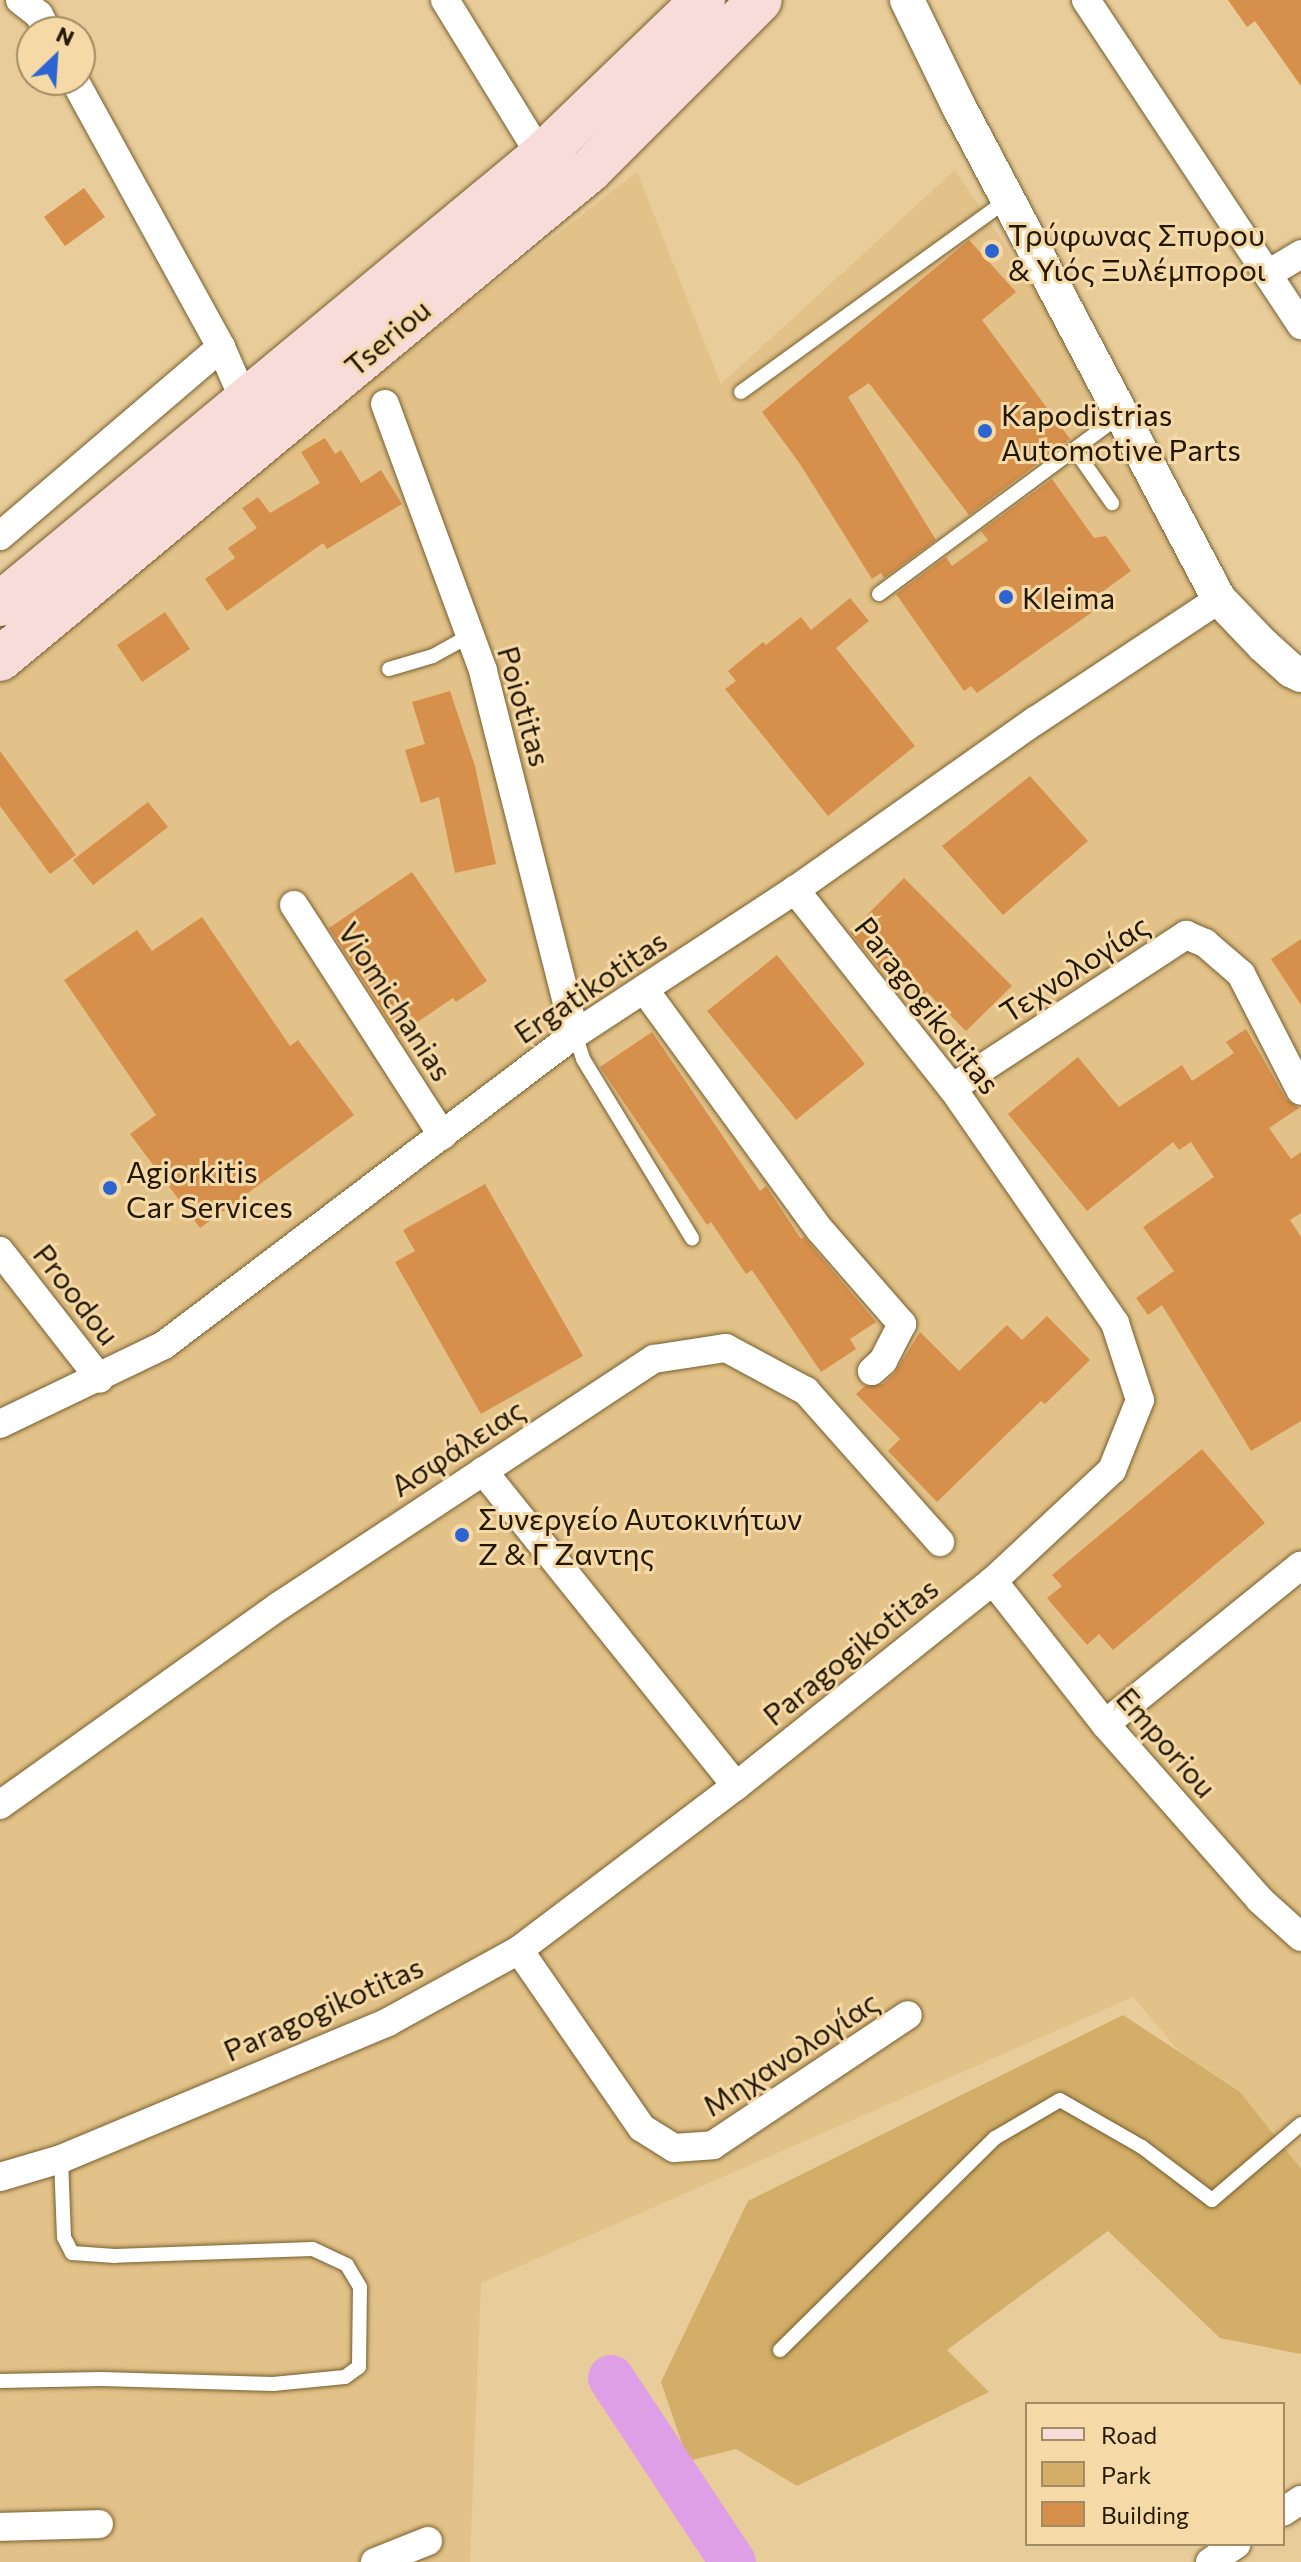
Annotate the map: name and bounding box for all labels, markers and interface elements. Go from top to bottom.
north arrow [16,16,96,96]
text: N [52,20,79,51]
place label: Τρύφωνας Σπυρου & Υιός Ξυλέμποροι [1008,216,1266,286]
marker: Τρύφωνας Σπυρου & Υιός Ξυλέμποροι [983,242,1001,260]
street label: Tseriou [337,291,437,383]
place label: Kapodistrias Automotive Parts [1001,396,1241,466]
marker: Kapodistrias Automotive Parts [976,422,994,440]
place label: Kleima [1022,579,1115,615]
marker: Kleima [997,588,1015,606]
street label: Poiotitas [491,642,559,770]
street label: Τεχνολογίας [993,907,1155,1029]
street label: Paragogikotitas [848,909,1008,1101]
street label: Viomichanias [331,915,461,1087]
street label: Ergatikotitas [507,922,673,1050]
place label: Agiorkitis Car Services [126,1153,293,1224]
marker: Agiorkitis Car Services [101,1179,119,1197]
street label: Proodou [26,1236,128,1352]
street label: Ασφάλειας [384,1391,530,1503]
place label: Συνεργείο Αυτοκινήτων Ζ & Γ Ζαντης [478,1500,802,1570]
marker: Συνεργείο Αυτοκινήτων Ζ & Γ Ζαντης [453,1526,471,1544]
street label: Paragogikotitas [755,1569,945,1733]
street label: Emporiou [1109,1680,1225,1804]
street label: Paragogikotitas [218,1948,428,2068]
street label: Μηχανολογίας [695,1983,885,2123]
legend [1025,2402,1285,2546]
text: Road [1101,2420,1157,2449]
text: Park [1101,2460,1151,2489]
text: Building [1101,2500,1189,2529]

